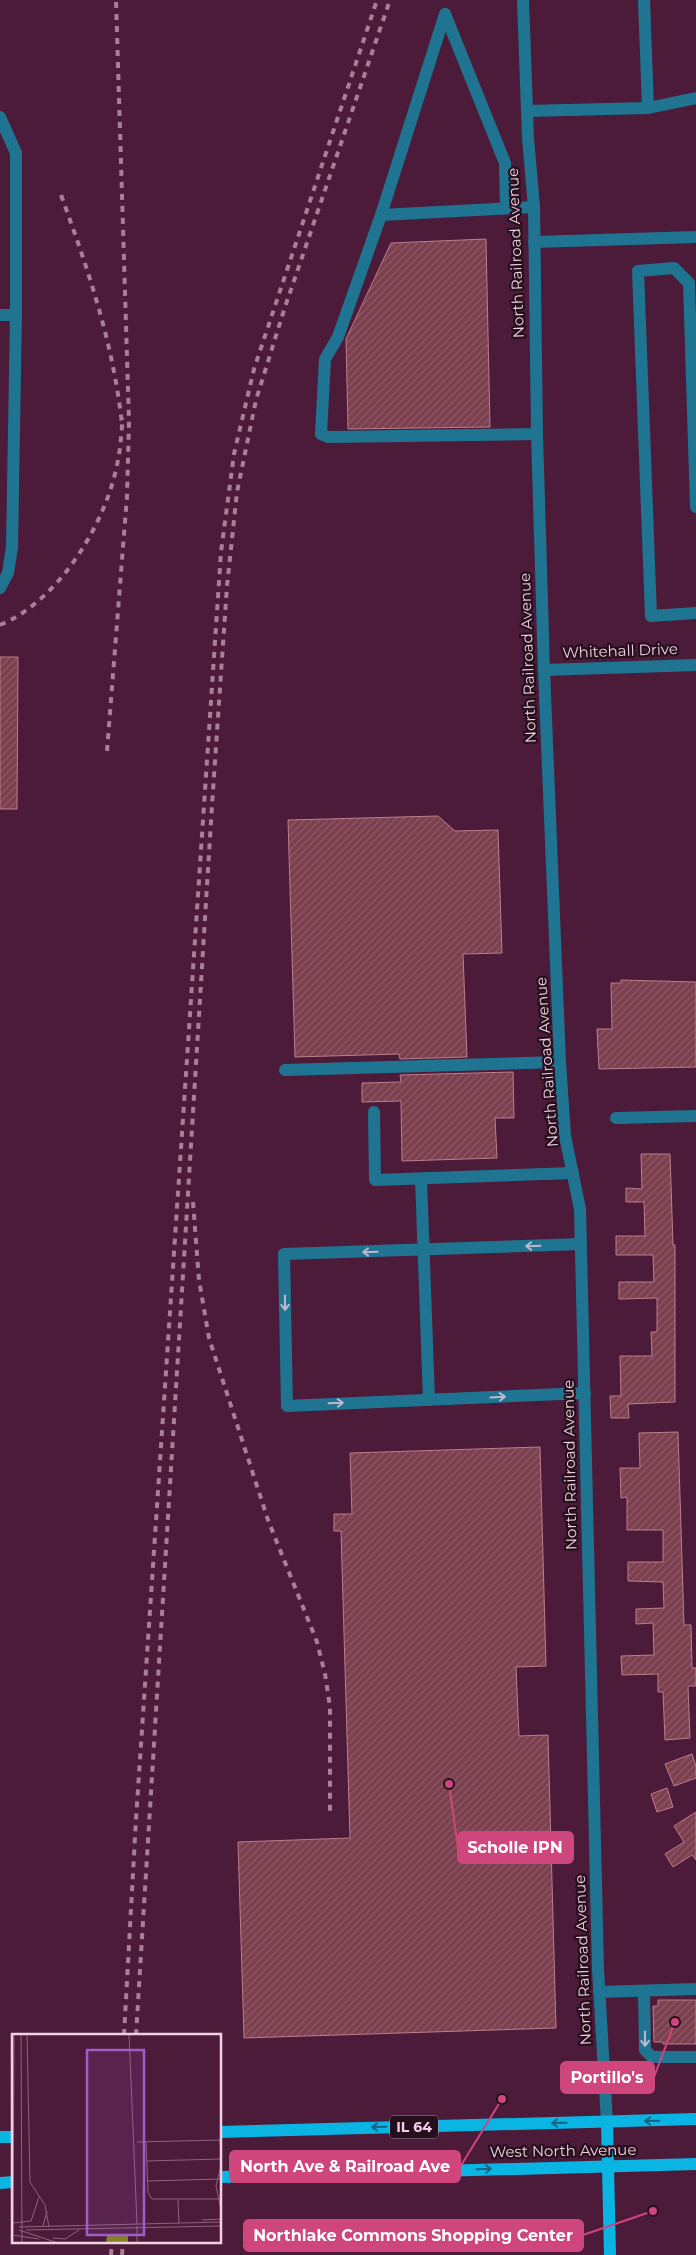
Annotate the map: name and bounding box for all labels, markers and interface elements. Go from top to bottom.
street label: North Railroad Avenue [503,168,528,339]
street label: North Railroad Avenue [515,573,540,744]
street label: Whitehall Drive [562,639,678,662]
street label: North Railroad Avenue [531,976,562,1148]
one-way arrow [525,1241,541,1251]
one-way arrow [362,1247,378,1256]
one-way arrow [280,1294,290,1311]
street label: North Railroad Avenue [559,1380,580,1550]
one-way arrow [490,1392,506,1401]
one-way arrow [328,1399,344,1408]
callout: Scholle IPN [458,1832,573,1863]
text: Scholle IPN [467,1838,563,1857]
street label: North Railroad Avenue [570,1875,595,2046]
one-way arrow [640,2031,650,2047]
inset map [12,2034,221,2242]
callout: Portillo's [561,2062,654,2093]
text: Portillo's [571,2068,644,2087]
road number: IL 64 [390,2116,438,2138]
one-way arrow [644,2116,660,2125]
one-way arrow [551,2118,568,2128]
one-way arrow [371,2123,387,2132]
street label: West North Avenue [489,2140,637,2161]
callout: North Ave & Railroad Ave [230,2151,460,2182]
text: North Ave & Railroad Ave [240,2157,450,2176]
one-way arrow [475,2165,491,2174]
callout: Northlake Commons Shopping Center [244,2220,583,2251]
text: Northlake Commons Shopping Center [253,2226,573,2245]

